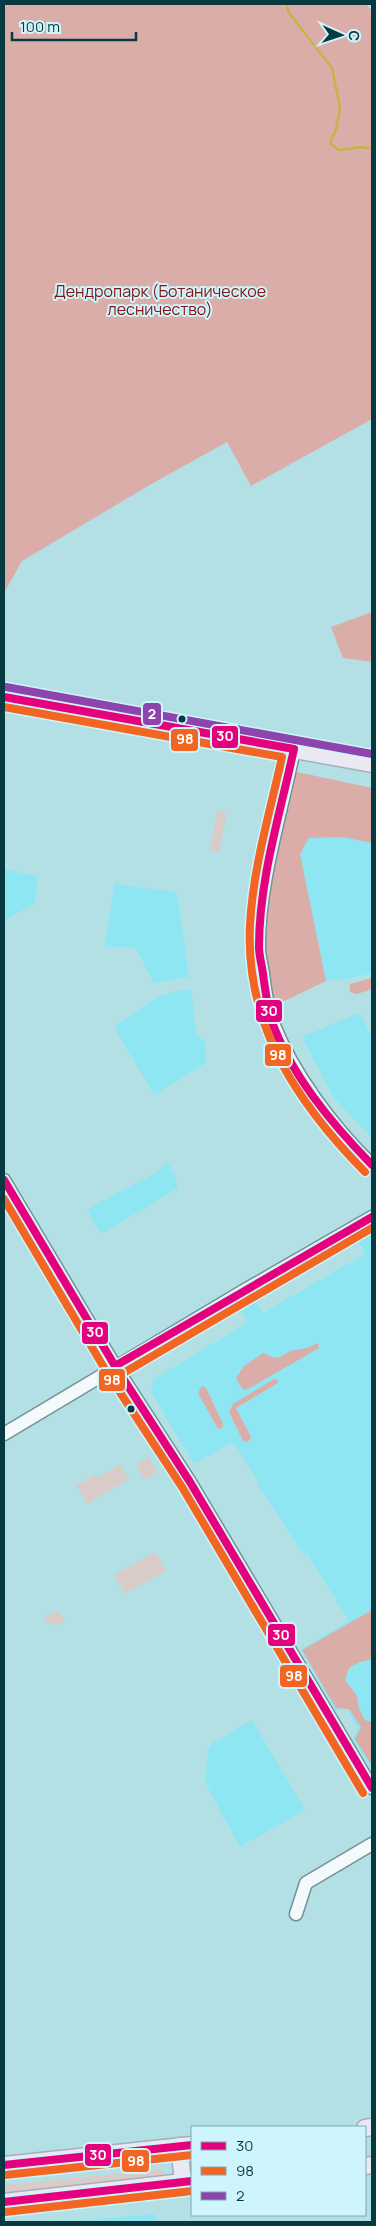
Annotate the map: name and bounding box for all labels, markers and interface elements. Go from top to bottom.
scale bar [12,10,136,42]
north arrow [316,10,366,60]
text: 100 m [20,16,60,37]
text: С [345,30,364,41]
park label: Дендропарк (Ботаническое лесничество) [54,280,266,320]
line badge: 2 [142,702,162,726]
text: 2 [148,704,156,723]
unlabelled marker [177,714,187,724]
line badge: 30 [211,725,239,749]
text: 30 [216,726,234,745]
line badge: 98 [170,728,199,752]
text: 98 [176,729,194,748]
line badge: 30 [255,999,283,1023]
text: 30 [260,1001,278,1020]
line badge: 98 [264,1043,292,1067]
text: 98 [269,1045,287,1064]
line badge: 30 [81,1321,109,1345]
text: 30 [86,1322,104,1341]
line badge: 98 [98,1368,126,1392]
text: 98 [103,1370,121,1389]
unlabelled marker [126,1404,136,1414]
line badge: 30 [267,1623,296,1647]
text: 30 [272,1625,290,1644]
line badge: 98 [279,1664,308,1688]
text: 98 [285,1666,303,1685]
legend [191,2126,366,2216]
text: 30 [236,2135,253,2156]
line badge: 30 [84,2143,112,2167]
text: 30 [89,2145,107,2164]
line badge: 98 [121,2149,150,2173]
text: 98 [127,2151,145,2170]
text: 98 [236,2160,254,2181]
text: 2 [236,2185,245,2206]

